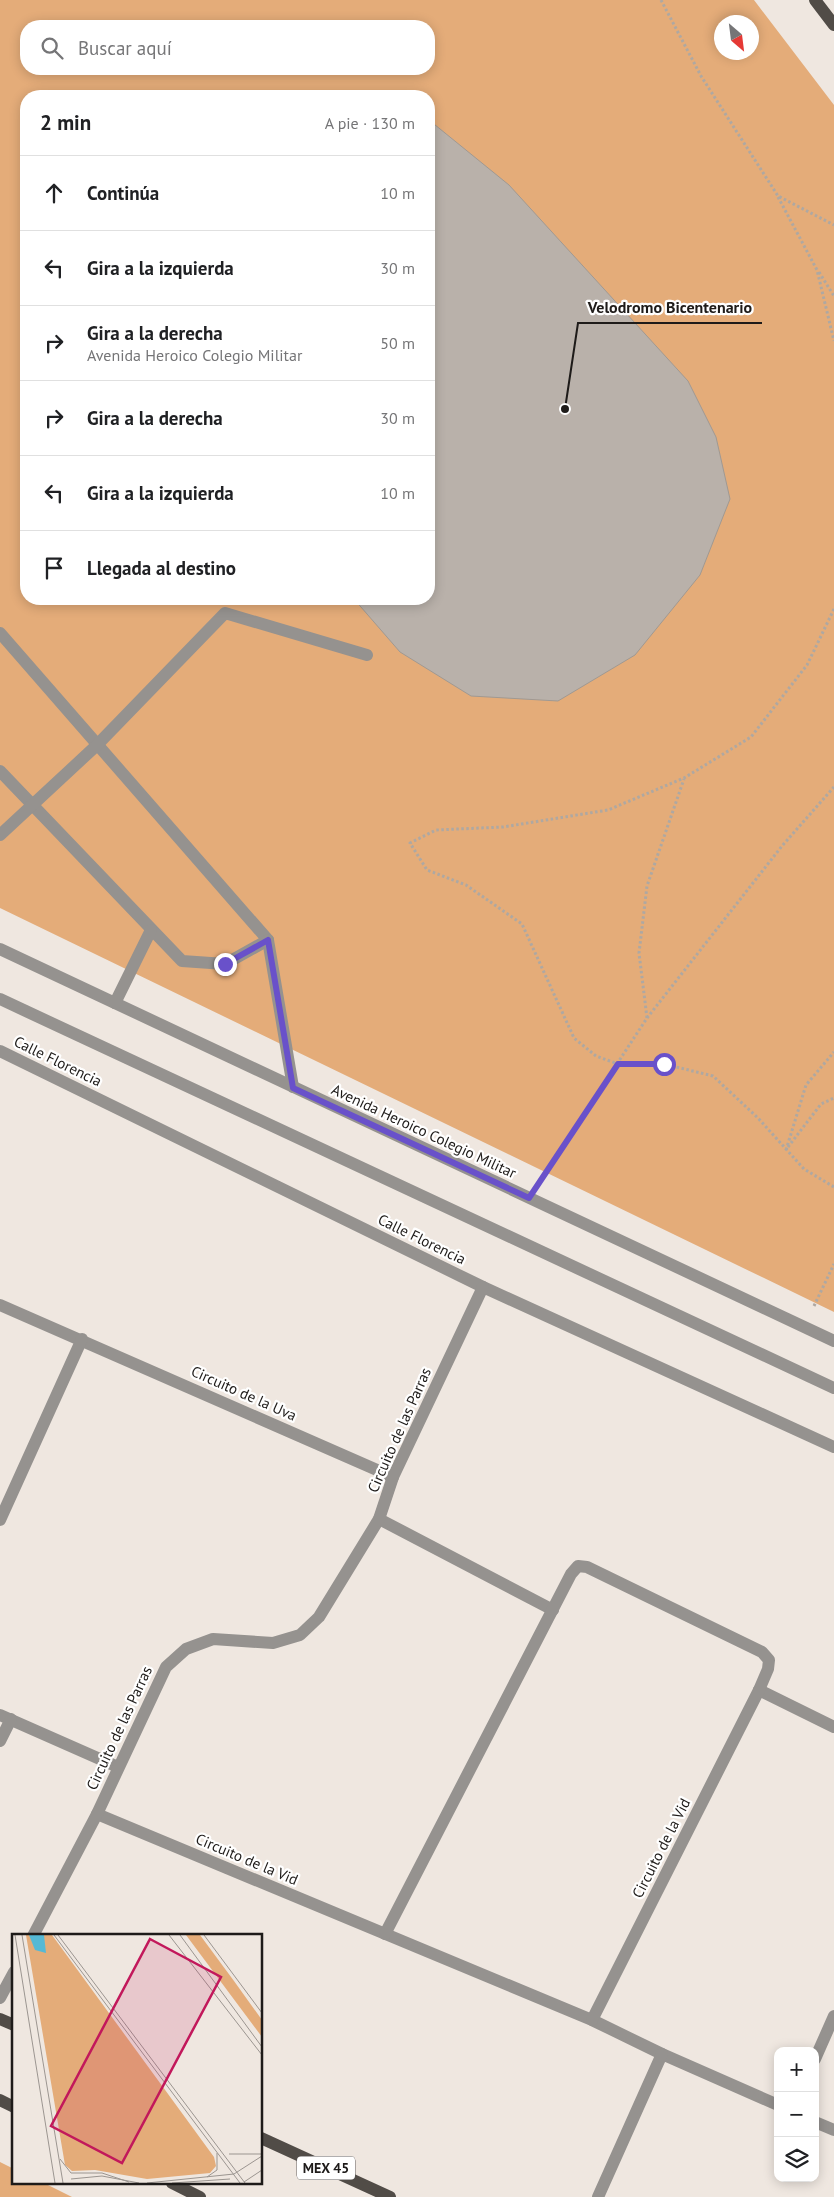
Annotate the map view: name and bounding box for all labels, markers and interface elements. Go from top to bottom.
north arrow [714,15,759,60]
search box [20,20,435,75]
icon: search [38,34,66,62]
text: Buscar aquí [78,36,172,60]
text: 2 min [40,109,91,136]
text: A pie · 130 m [325,113,415,133]
icon: ahead [40,179,68,207]
text: Continúa [87,181,159,205]
text: 10 m [380,183,415,203]
icon: left [40,254,68,282]
text: Gira a la izquierda [87,256,234,280]
text: 30 m [380,258,415,278]
callout: Velodromo Bicentenario [578,292,762,323]
text: Velodromo Bicentenario [587,297,753,317]
text: Gira a la derecha [87,321,223,345]
icon: right [40,329,68,357]
text: 50 m [380,333,415,353]
text: Avenida Heroico Colegio Militar [87,345,302,365]
icon: right [40,404,68,432]
text: Gira a la derecha [87,406,223,430]
text: 30 m [380,408,415,428]
icon: left [40,479,68,507]
text: Gira a la izquierda [87,481,234,505]
text: 10 m [380,483,415,503]
icon: arrive [40,554,68,582]
text: Llegada al destino [87,556,236,580]
route end [214,953,237,976]
street label: Calle Florencia [11,1032,105,1090]
route start [653,1053,676,1076]
street label: Avenida Heroico Colegio Militar [328,1080,520,1182]
street label: Calle Florencia [375,1210,469,1268]
street label: Circuito de la Uva [188,1361,300,1425]
street label: Circuito de las Parras [363,1365,435,1495]
street label: Circuito de las Parras [82,1663,156,1793]
street label: Circuito de la Vid [628,1795,694,1901]
street label: Circuito de la Vid [193,1829,301,1889]
inset map [12,1934,262,2184]
map controls [774,2047,819,2182]
button: + [774,2047,819,2092]
button: − [774,2092,819,2137]
button: layers [774,2137,819,2182]
road number: MEX 45 [297,2156,355,2180]

